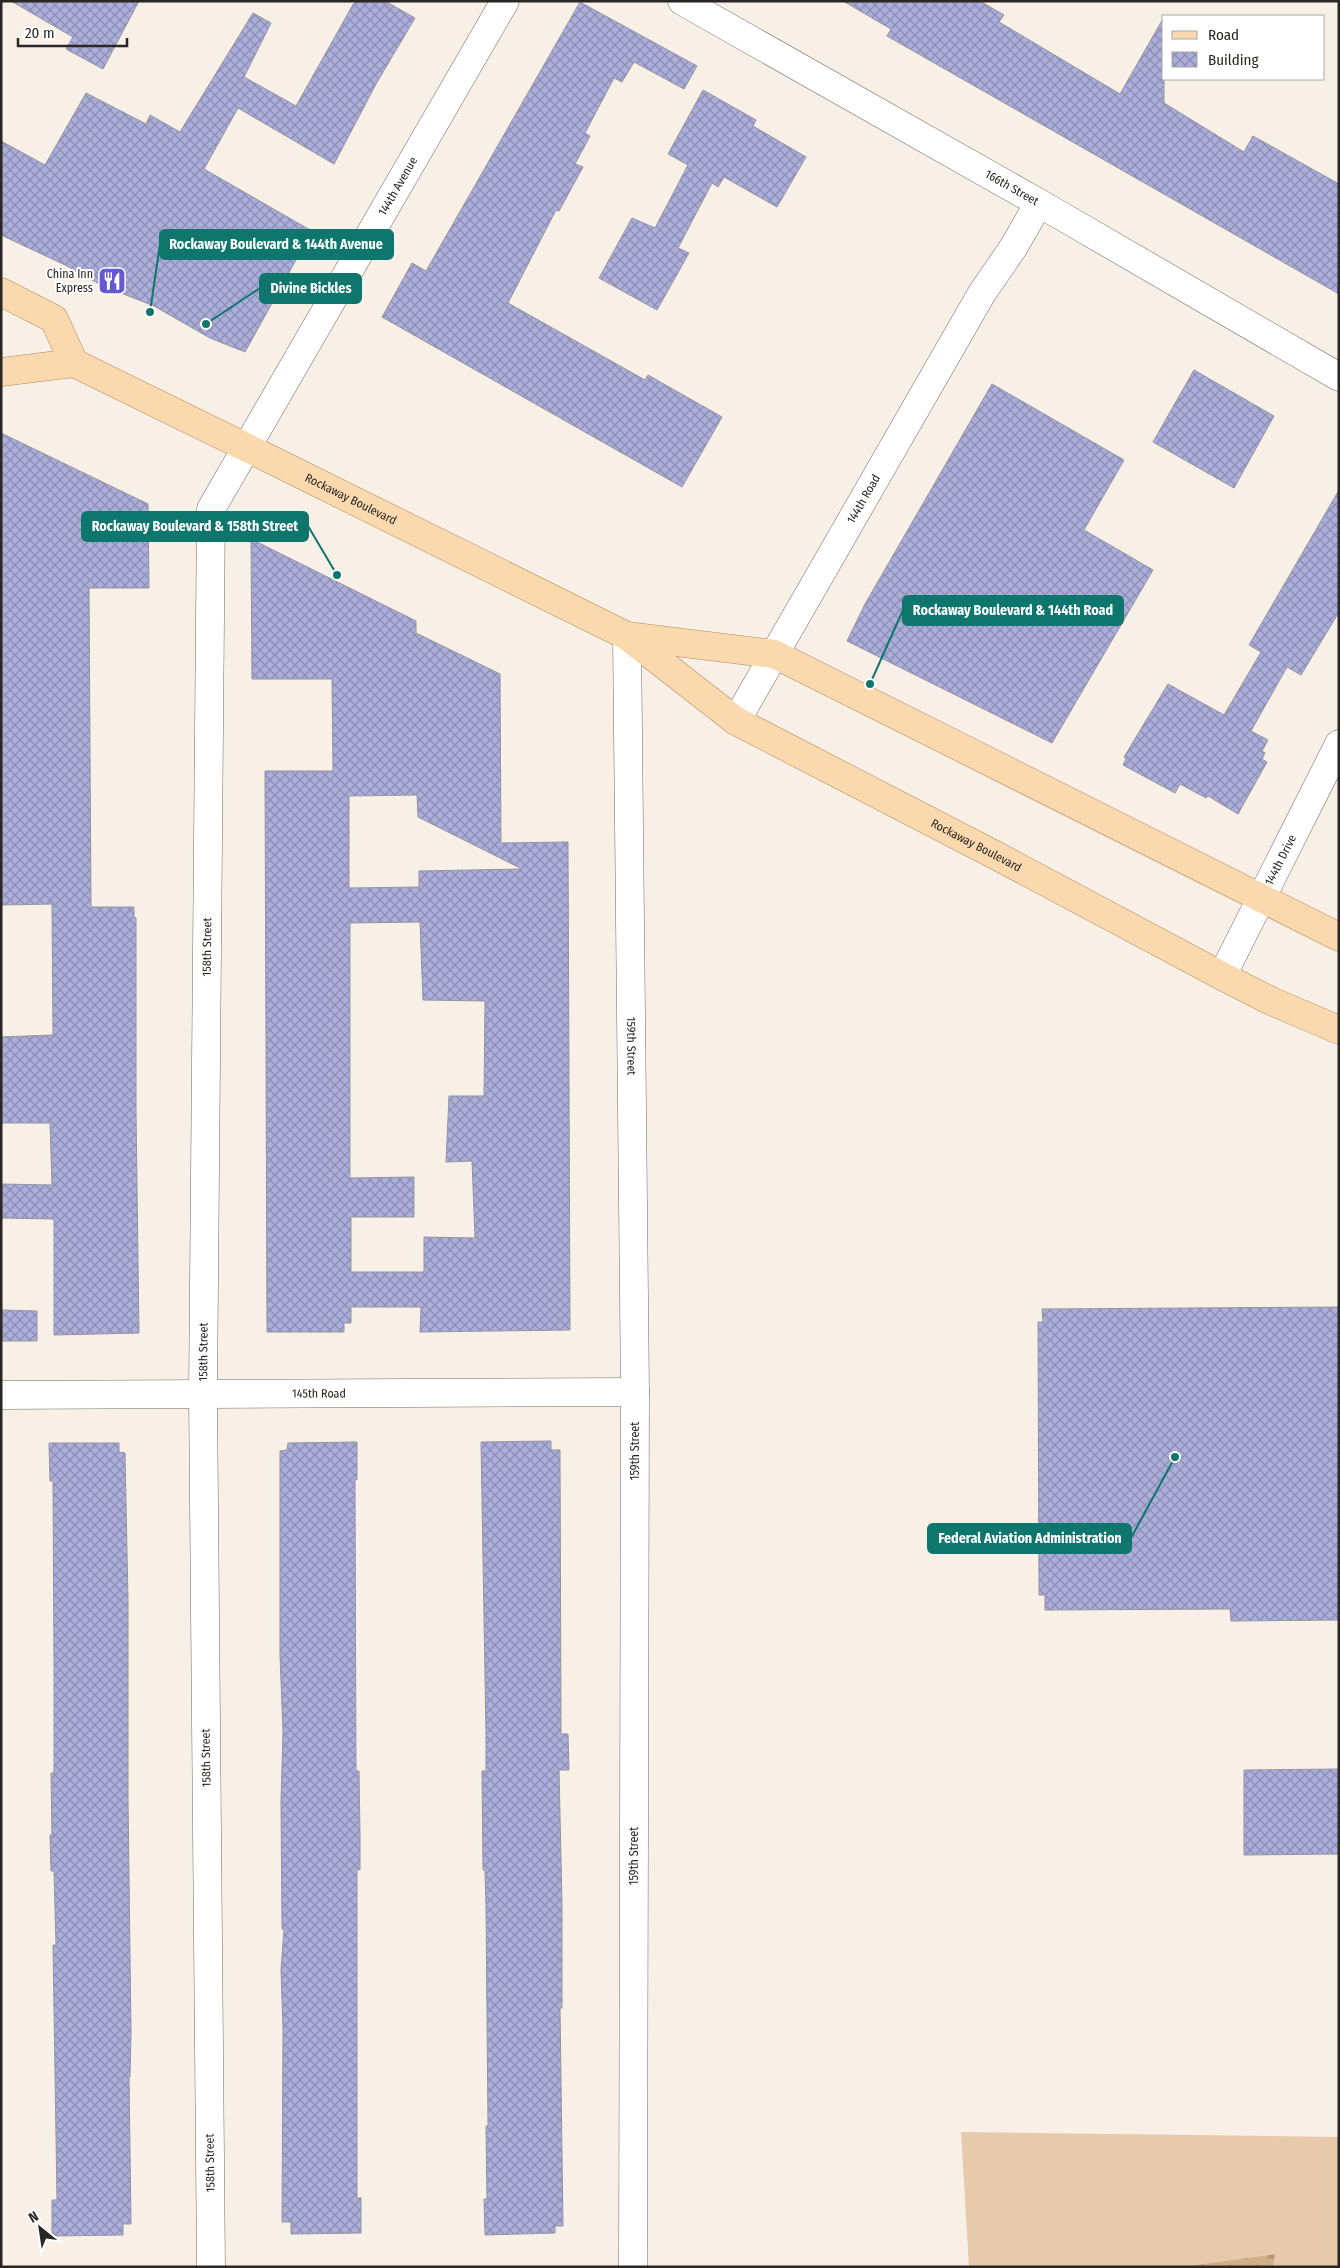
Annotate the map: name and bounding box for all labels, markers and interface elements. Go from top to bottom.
scale bar [18,15,126,47]
legend [1162,15,1325,80]
text: 20 m [25,24,55,42]
text: Road [1208,26,1239,44]
text: Building [1208,51,1259,69]
street label: 144th Avenue [375,154,420,218]
street label: 166th Street [983,167,1041,208]
callout: Rockaway Boulevard & 144th Avenue [160,230,393,259]
text: Rockaway Boulevard & 144th Avenue [169,236,383,253]
restaurant icon: China Inn Express [97,266,127,296]
place label: China Inn Express [47,267,93,295]
callout: Divine Bickles [260,274,361,303]
text: Divine Bickles [270,280,352,297]
street label: Rockaway Boulevard [303,471,399,528]
street label: 144th Road [844,472,883,526]
callout: Rockaway Boulevard & 158th Street [82,512,308,541]
text: Rockaway Boulevard & 158th Street [92,518,299,535]
callout: Rockaway Boulevard & 144th Road [903,596,1123,625]
text: Rockaway Boulevard & 144th Road [913,602,1113,619]
street label: Rockaway Boulevard [929,816,1024,875]
street label: 144th Drive [1262,832,1299,888]
street label: 158th Street [200,917,214,977]
street label: 159th Street [624,1017,639,1075]
street label: 158th Street [196,1322,211,1382]
street label: 145th Road [292,1386,346,1401]
street label: 159th Street [628,1422,642,1480]
callout: Federal Aviation Administration [928,1524,1131,1553]
text: Federal Aviation Administration [938,1530,1122,1547]
street label: 158th Street [198,1728,214,1788]
street label: 159th Street [627,1827,641,1885]
street label: 158th Street [202,2133,218,2193]
north arrow [15,2203,65,2253]
text: N [26,2208,42,2227]

